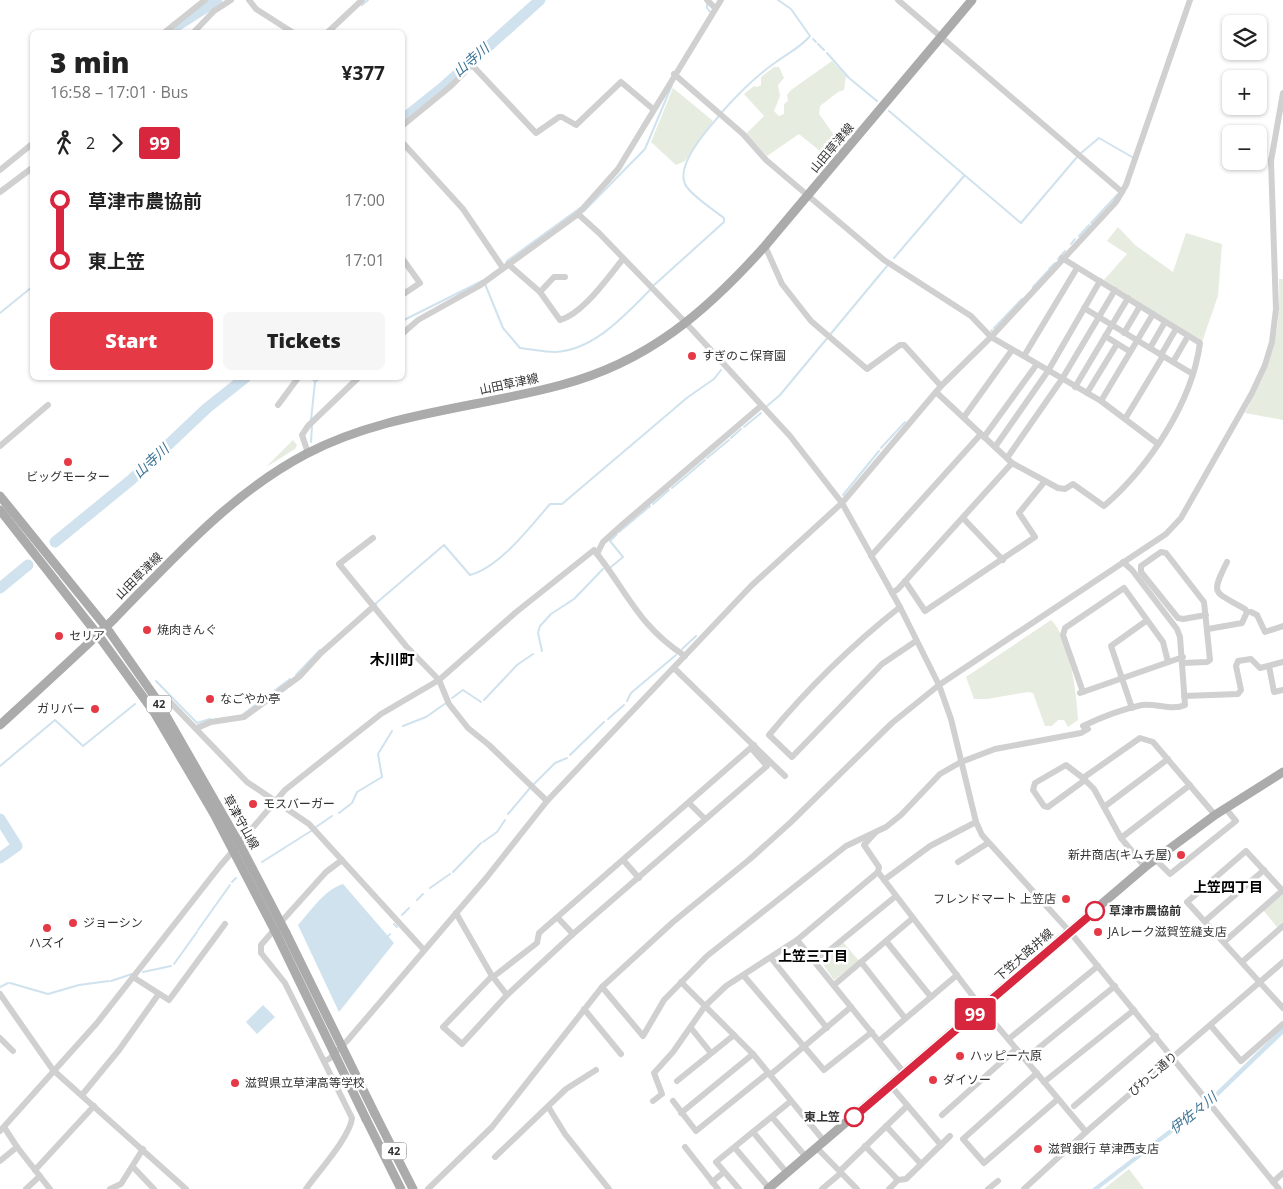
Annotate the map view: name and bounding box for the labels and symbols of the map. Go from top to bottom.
water label: 山寺川 [449,37,494,81]
street label: 山田草津線 [806,119,857,176]
place label: すぎのこ保育園 [702,347,786,364]
marker: すぎのこ保育園 [686,350,698,362]
street label: 山田草津線 [478,369,540,398]
water label: 山寺川 [129,438,174,482]
marker: ビッグモーター [62,456,74,468]
place label: ビッグモーター [26,468,110,485]
street label: 山田草津線 [111,548,166,603]
place label: 焼肉きんぐ [157,621,217,638]
marker: 焼肉きんぐ [141,624,153,636]
place label: セリア [69,627,105,644]
marker: セリア [53,630,65,642]
district label: 木川町 [369,649,415,669]
place label: なごやか亭 [220,690,280,707]
marker: なごやか亭 [204,693,216,705]
road number: 42 [146,696,172,712]
place label: ガリバー [37,700,85,717]
marker: ガリバー [89,703,101,715]
street label: 草津守山線 [219,791,263,852]
place label: モスバーガー [263,795,335,812]
marker: モスバーガー [247,798,259,810]
place label: 新井商店(キムチ屋) [1068,846,1171,863]
marker: 新井商店(キムチ屋) [1175,849,1187,861]
district label: 上笠四丁目 [1193,877,1263,896]
place label: フレンドマート 上笠店 [933,890,1056,907]
marker: フレンドマート 上笠店 [1060,893,1072,905]
marker: 草津市農協前 [1085,901,1105,921]
place label: 草津市農協前 [1109,902,1181,919]
place label: ジョーシン [83,914,143,931]
marker: ジョーシン [67,917,79,929]
marker: ハズイ [41,922,53,934]
place label: JAレーク滋賀笠縫支店 [1107,923,1227,940]
street label: 下笠大路井線 [991,925,1056,985]
marker: JAレーク滋賀笠縫支店 [1092,926,1104,938]
place label: ハズイ [29,934,65,951]
district label: 上笠三丁目 [778,946,848,965]
line badge: 99 [952,998,998,1030]
place label: ハッピー六原 [970,1047,1042,1064]
street label: びわこ通り [1124,1048,1181,1100]
marker: ハッピー六原 [954,1050,966,1062]
place label: ダイソー [943,1071,991,1088]
place label: 滋賀県立草津高等学校 [245,1074,365,1091]
marker: ダイソー [927,1074,939,1086]
marker: 滋賀県立草津高等学校 [229,1077,241,1089]
water label: 伊佐々川 [1165,1086,1222,1138]
marker: 東上笠 [844,1107,864,1127]
place label: 東上笠 [804,1108,840,1125]
place label: 滋賀銀行 草津西支店 [1048,1140,1159,1157]
road number: 42 [382,1142,406,1160]
marker: 滋賀銀行 草津西支店 [1032,1143,1044,1155]

